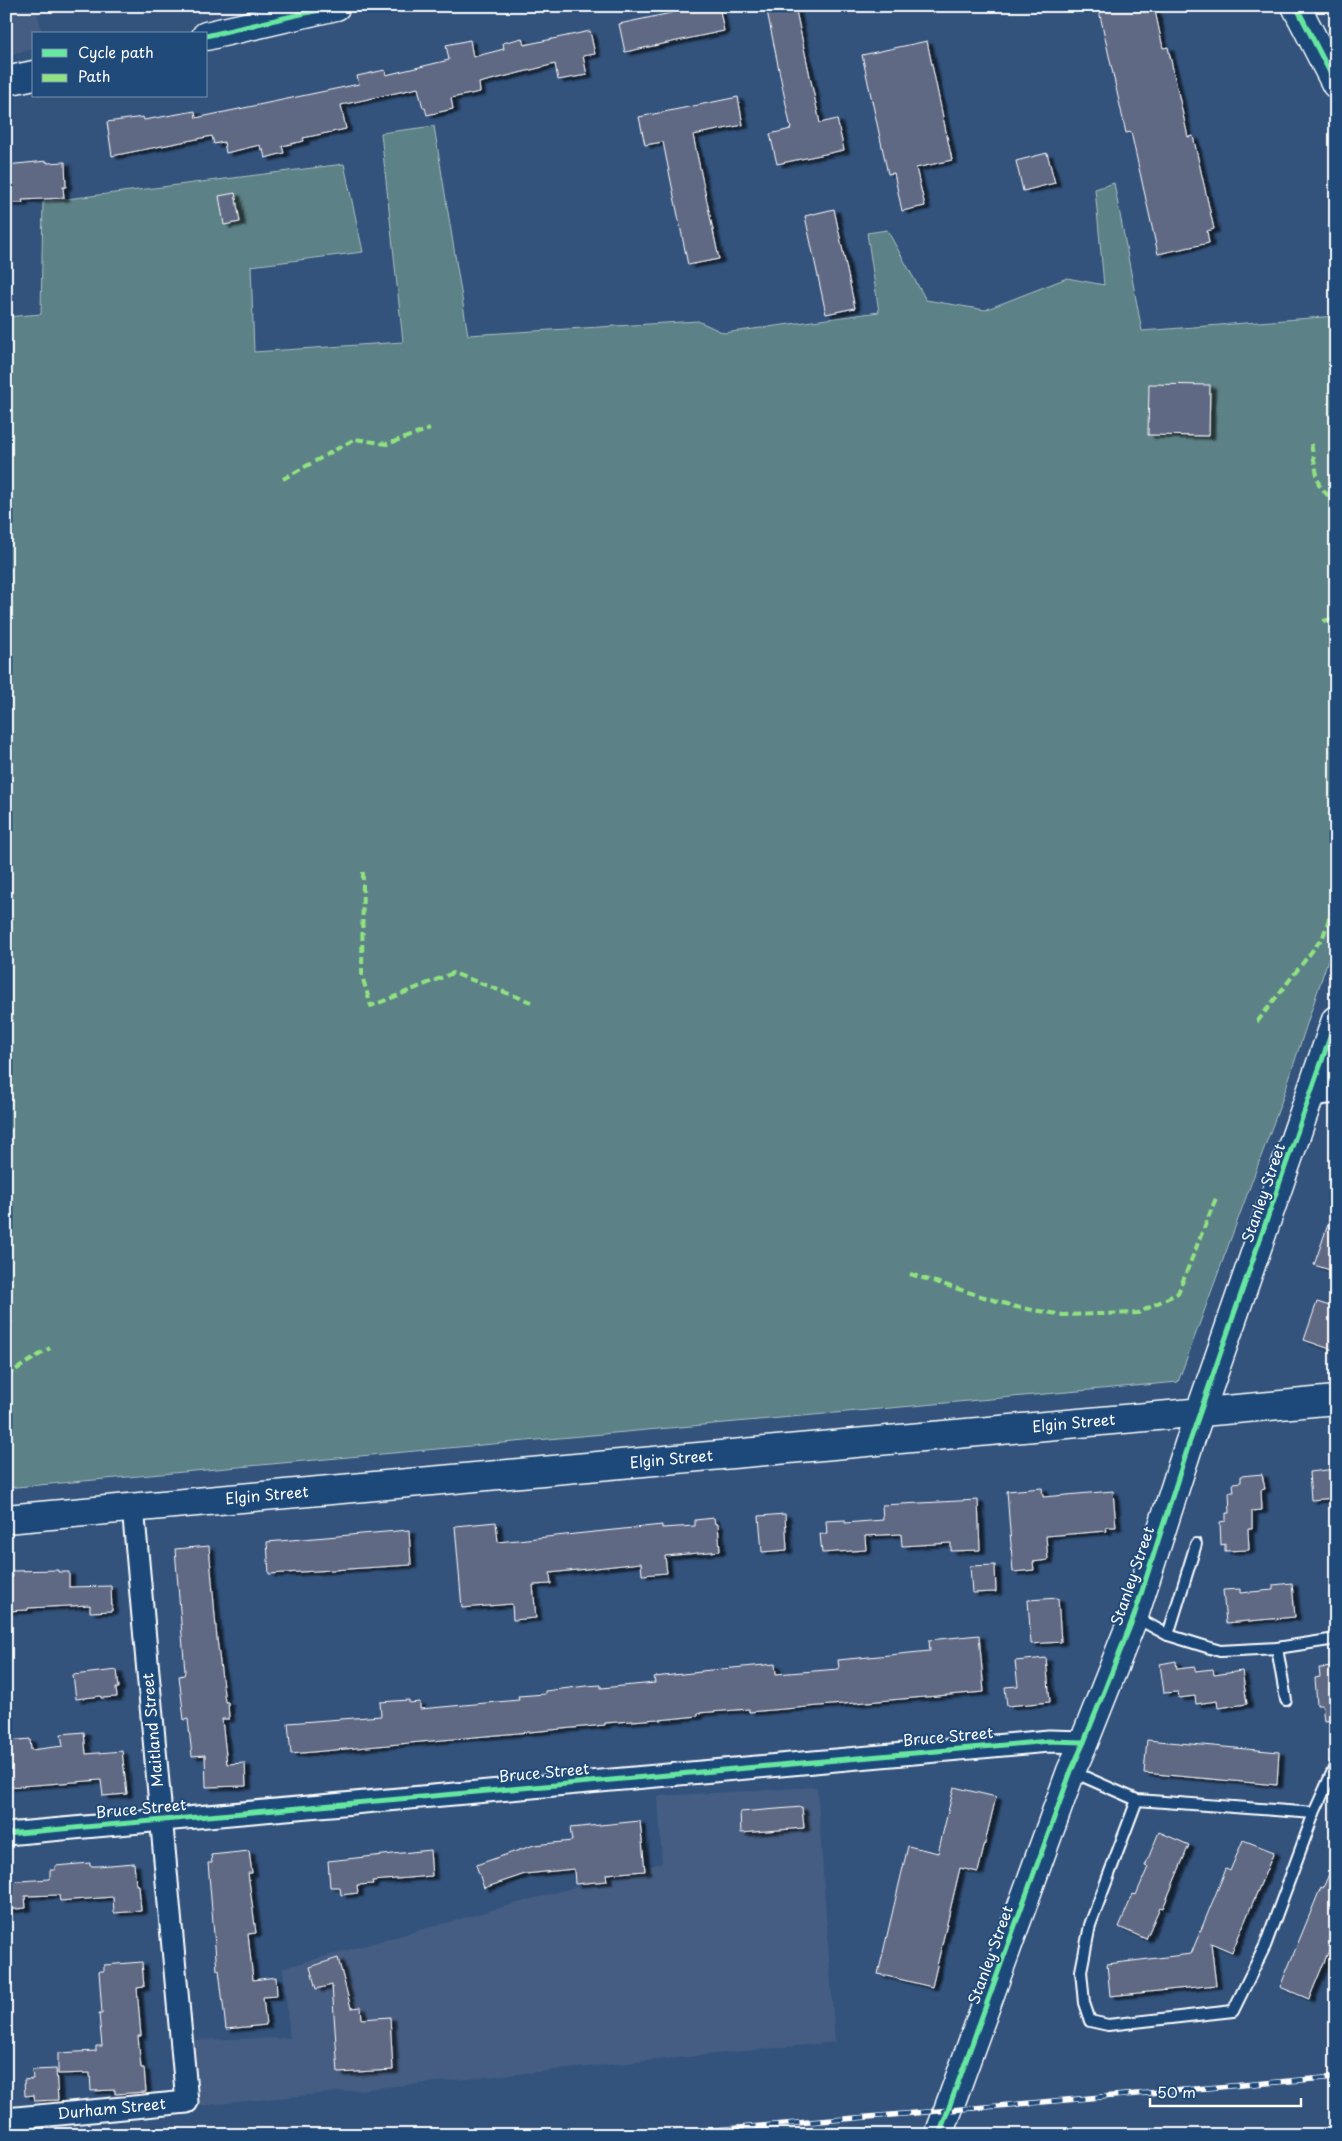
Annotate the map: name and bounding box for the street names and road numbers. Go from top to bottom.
street label: Stanley Street [1235,1140,1290,1245]
street label: Elgin Street [1031,1407,1116,1437]
street label: Elgin Street [629,1443,714,1473]
street label: Elgin Street [224,1479,309,1509]
street label: Stanley Street [1104,1523,1159,1628]
street label: Maitland Street [135,1672,168,1788]
street label: Bruce Street [902,1720,994,1751]
street label: Bruce Street [498,1756,590,1787]
street label: Bruce Street [95,1792,187,1823]
street label: Stanley Street [961,1902,1018,2007]
street label: Durham Street [56,2091,166,2124]

